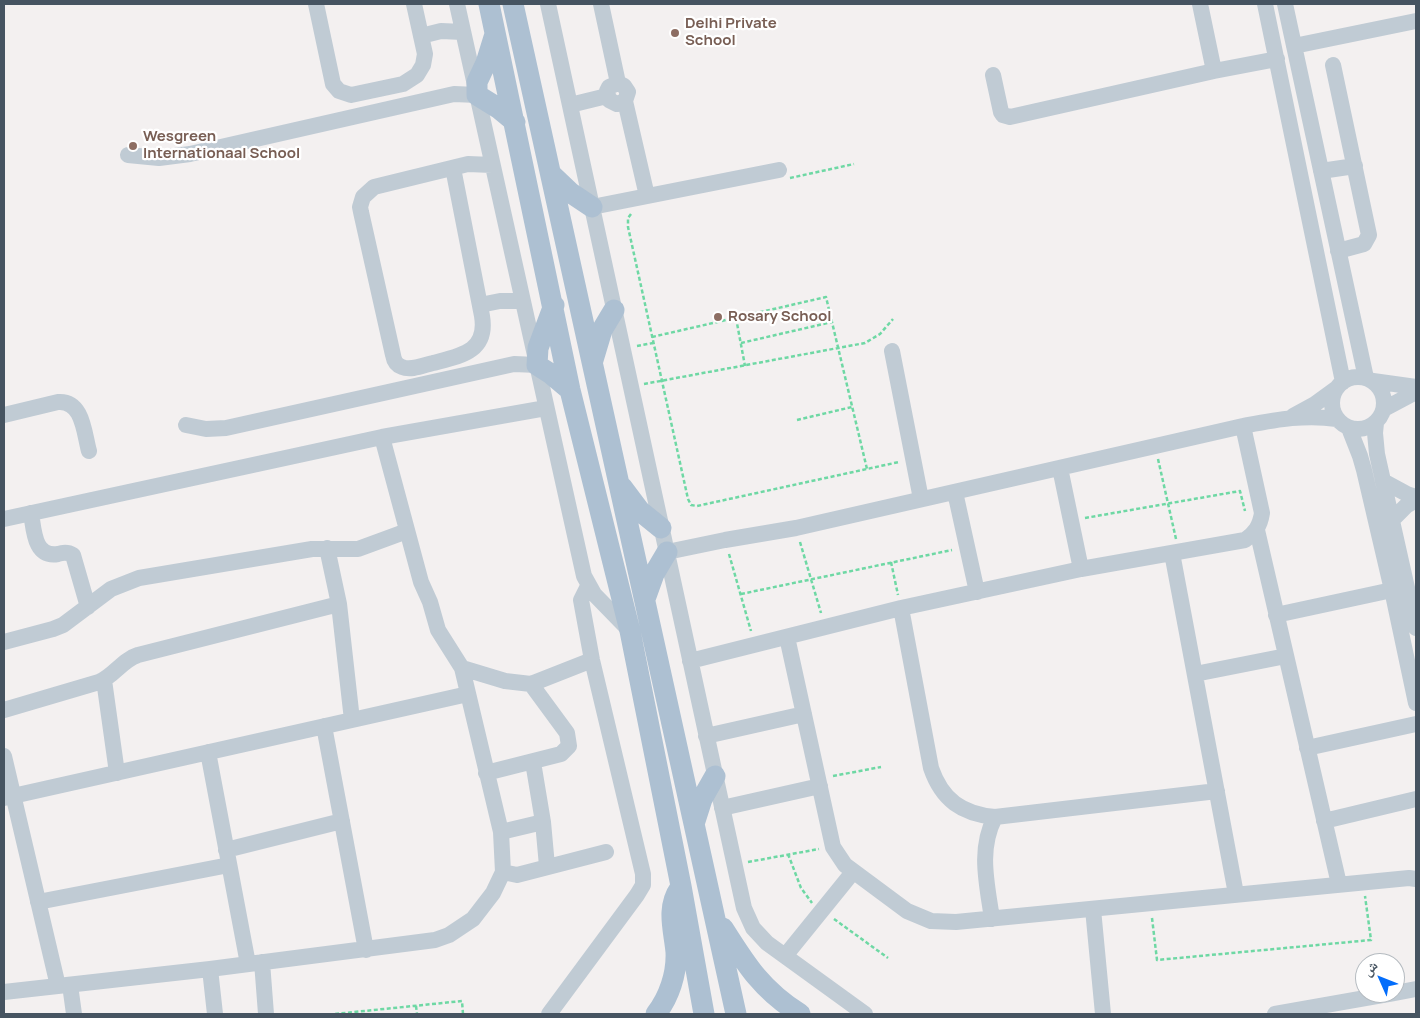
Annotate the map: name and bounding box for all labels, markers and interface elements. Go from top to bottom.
place label: Delhi Private School [685,15,777,50]
marker: Delhi Private School [669,27,681,39]
place label: Wesgreen Internationaal School [143,128,300,163]
marker: Wesgreen Internationaal School [127,140,139,152]
place label: Rosary School [728,308,831,326]
marker: Rosary School [712,311,724,323]
north arrow [1355,953,1405,1003]
text: ش [1358,956,1382,980]

